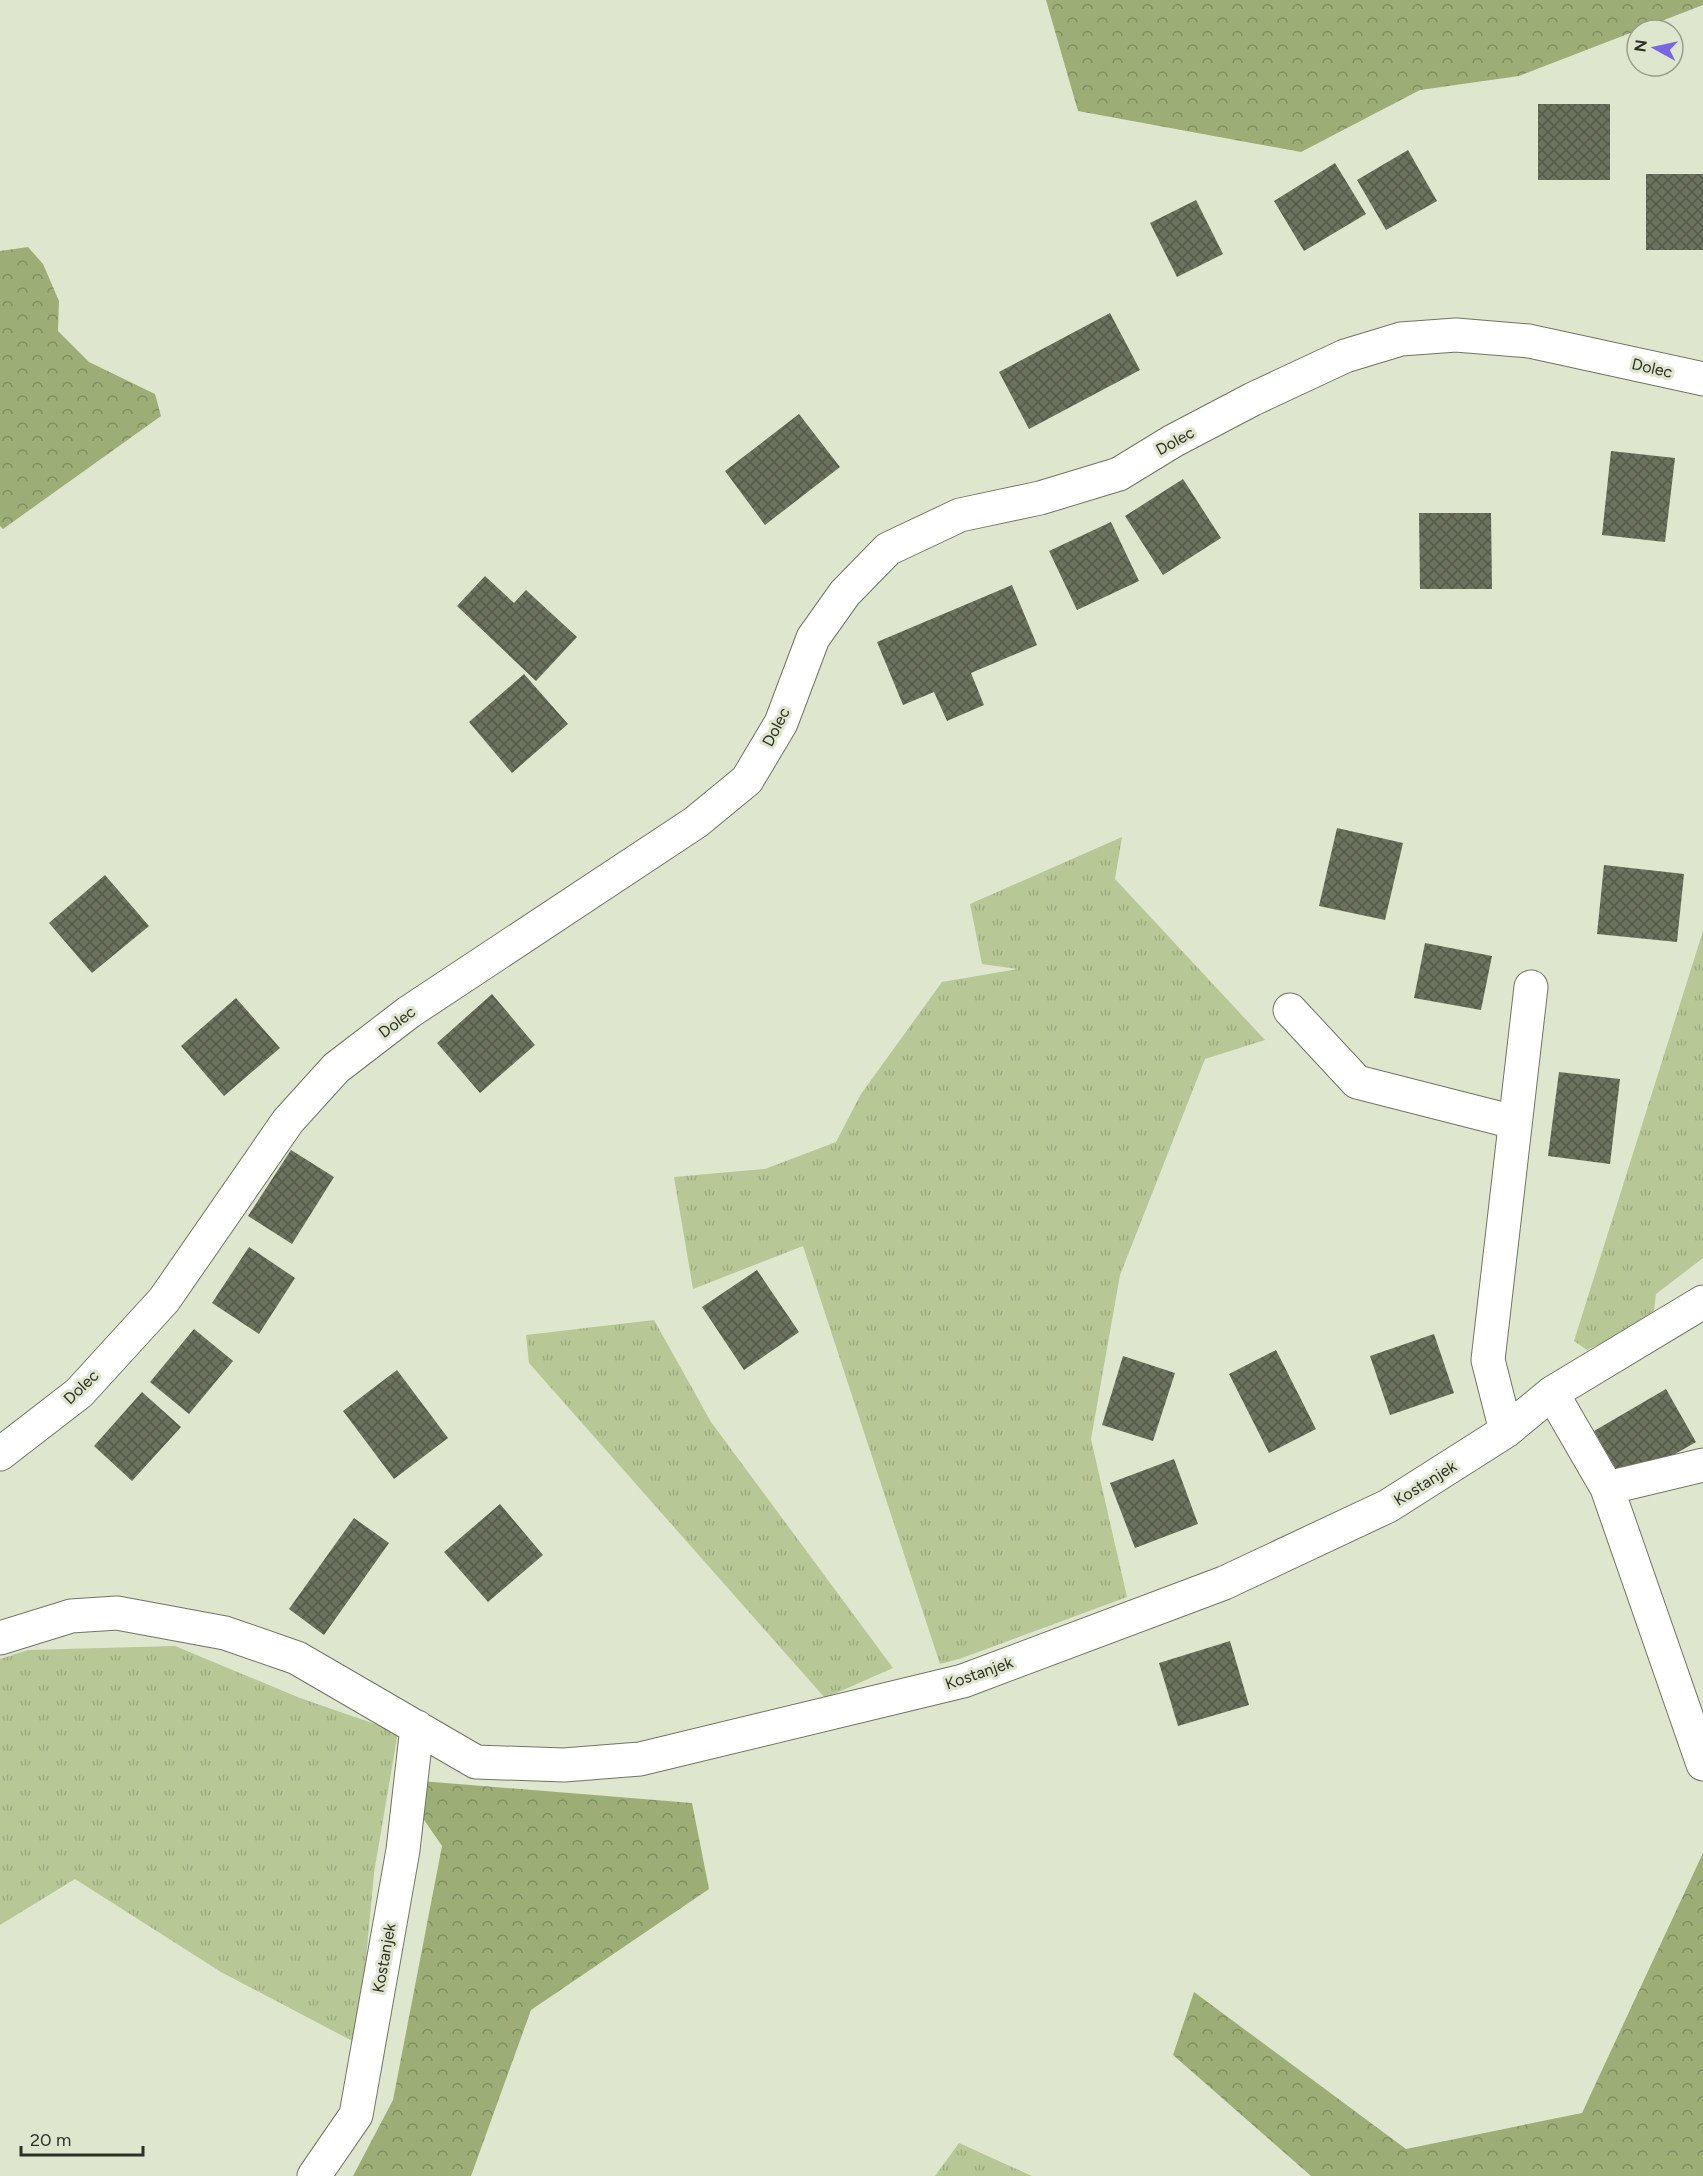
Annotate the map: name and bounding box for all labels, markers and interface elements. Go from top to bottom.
north arrow [1625,18,1685,78]
text: N [1630,39,1651,53]
street label: Dolec [1630,354,1675,382]
street label: Dolec [1152,423,1198,459]
street label: Dolec [758,704,794,750]
street label: Dolec [375,1002,419,1042]
street label: Dolec [60,1366,103,1408]
street label: Kostanjek [1390,1456,1460,1510]
street label: Kostanjek [943,1653,1016,1693]
street label: Kostanjek [369,1922,399,1994]
scale bar [21,2119,142,2157]
text: 20 m [30,2129,71,2151]

